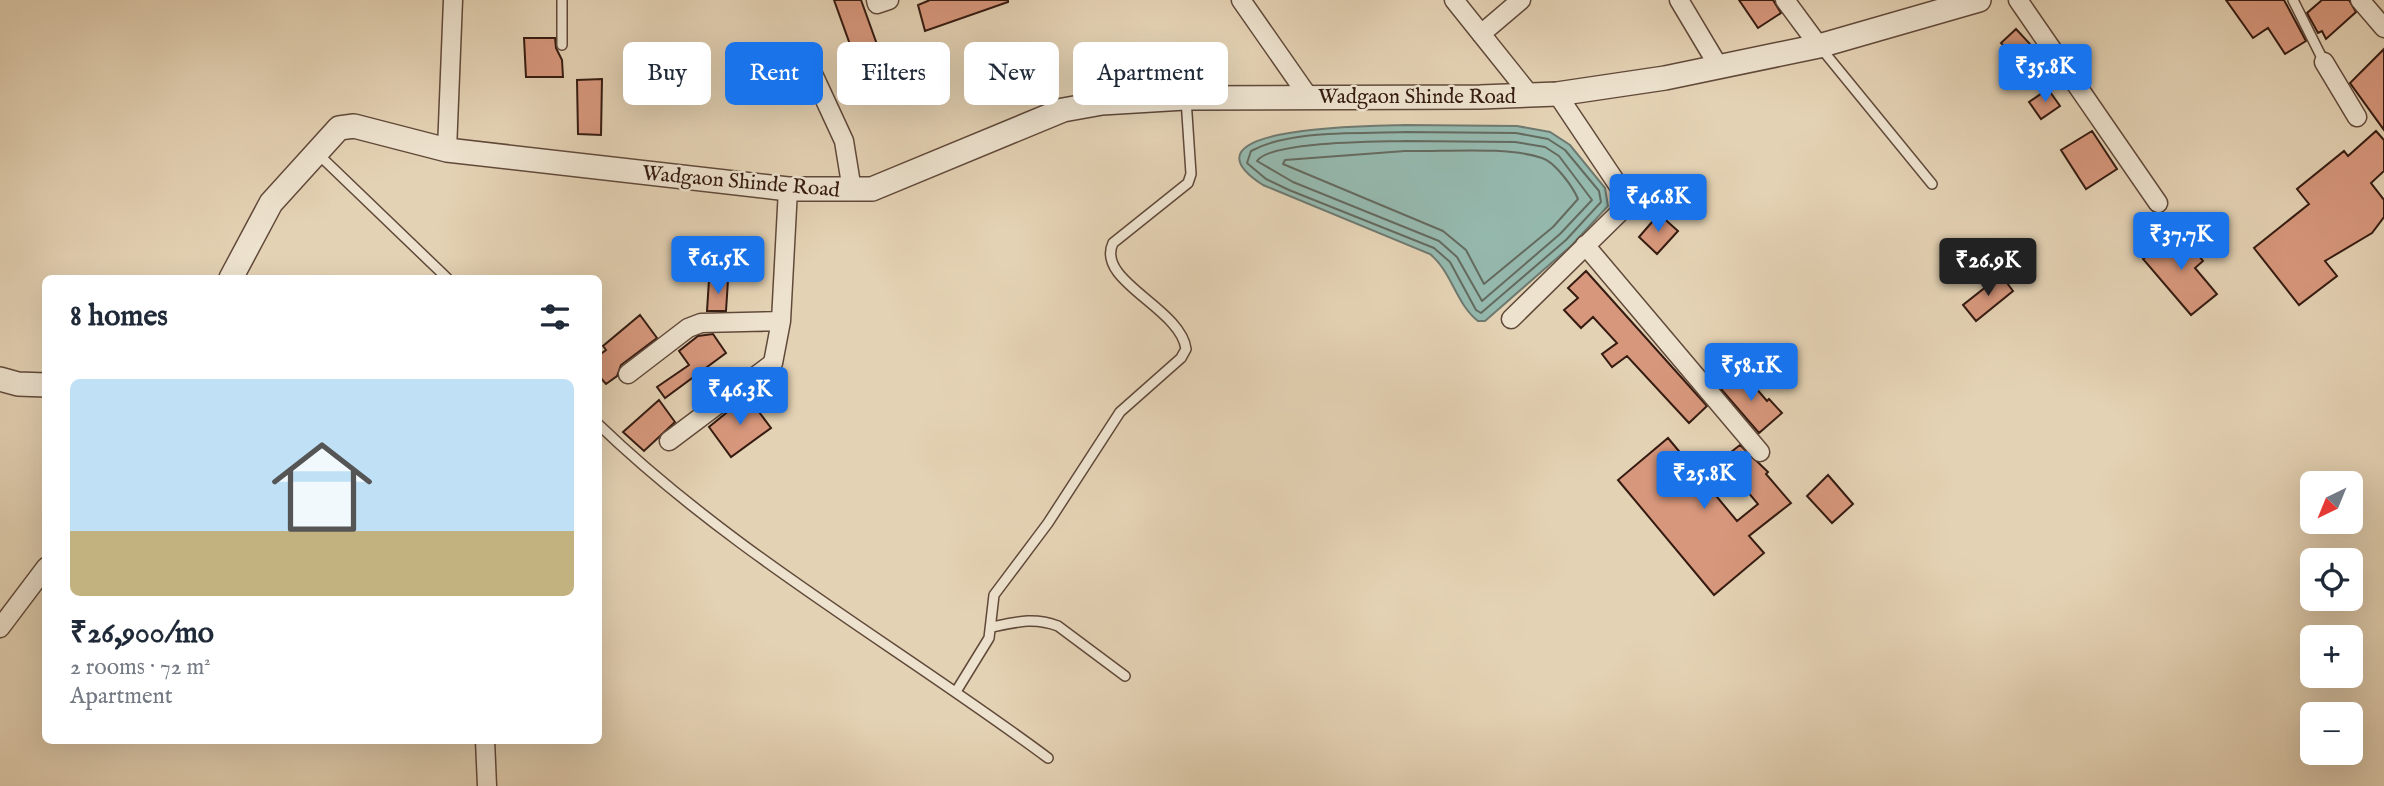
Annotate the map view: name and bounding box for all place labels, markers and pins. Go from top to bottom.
pin: ₹35.8K [1988,44,2102,104]
pin: ₹46.8K [1601,174,1715,234]
pin: ₹37.7K [2124,212,2238,272]
pin: ₹61.5K [661,236,775,296]
pin: ₹26.9K [1931,238,2045,298]
pin: ₹58.1K [1694,344,1808,403]
pin: ₹46.3K [683,368,797,427]
pin: ₹25.8K [1647,452,1761,511]

